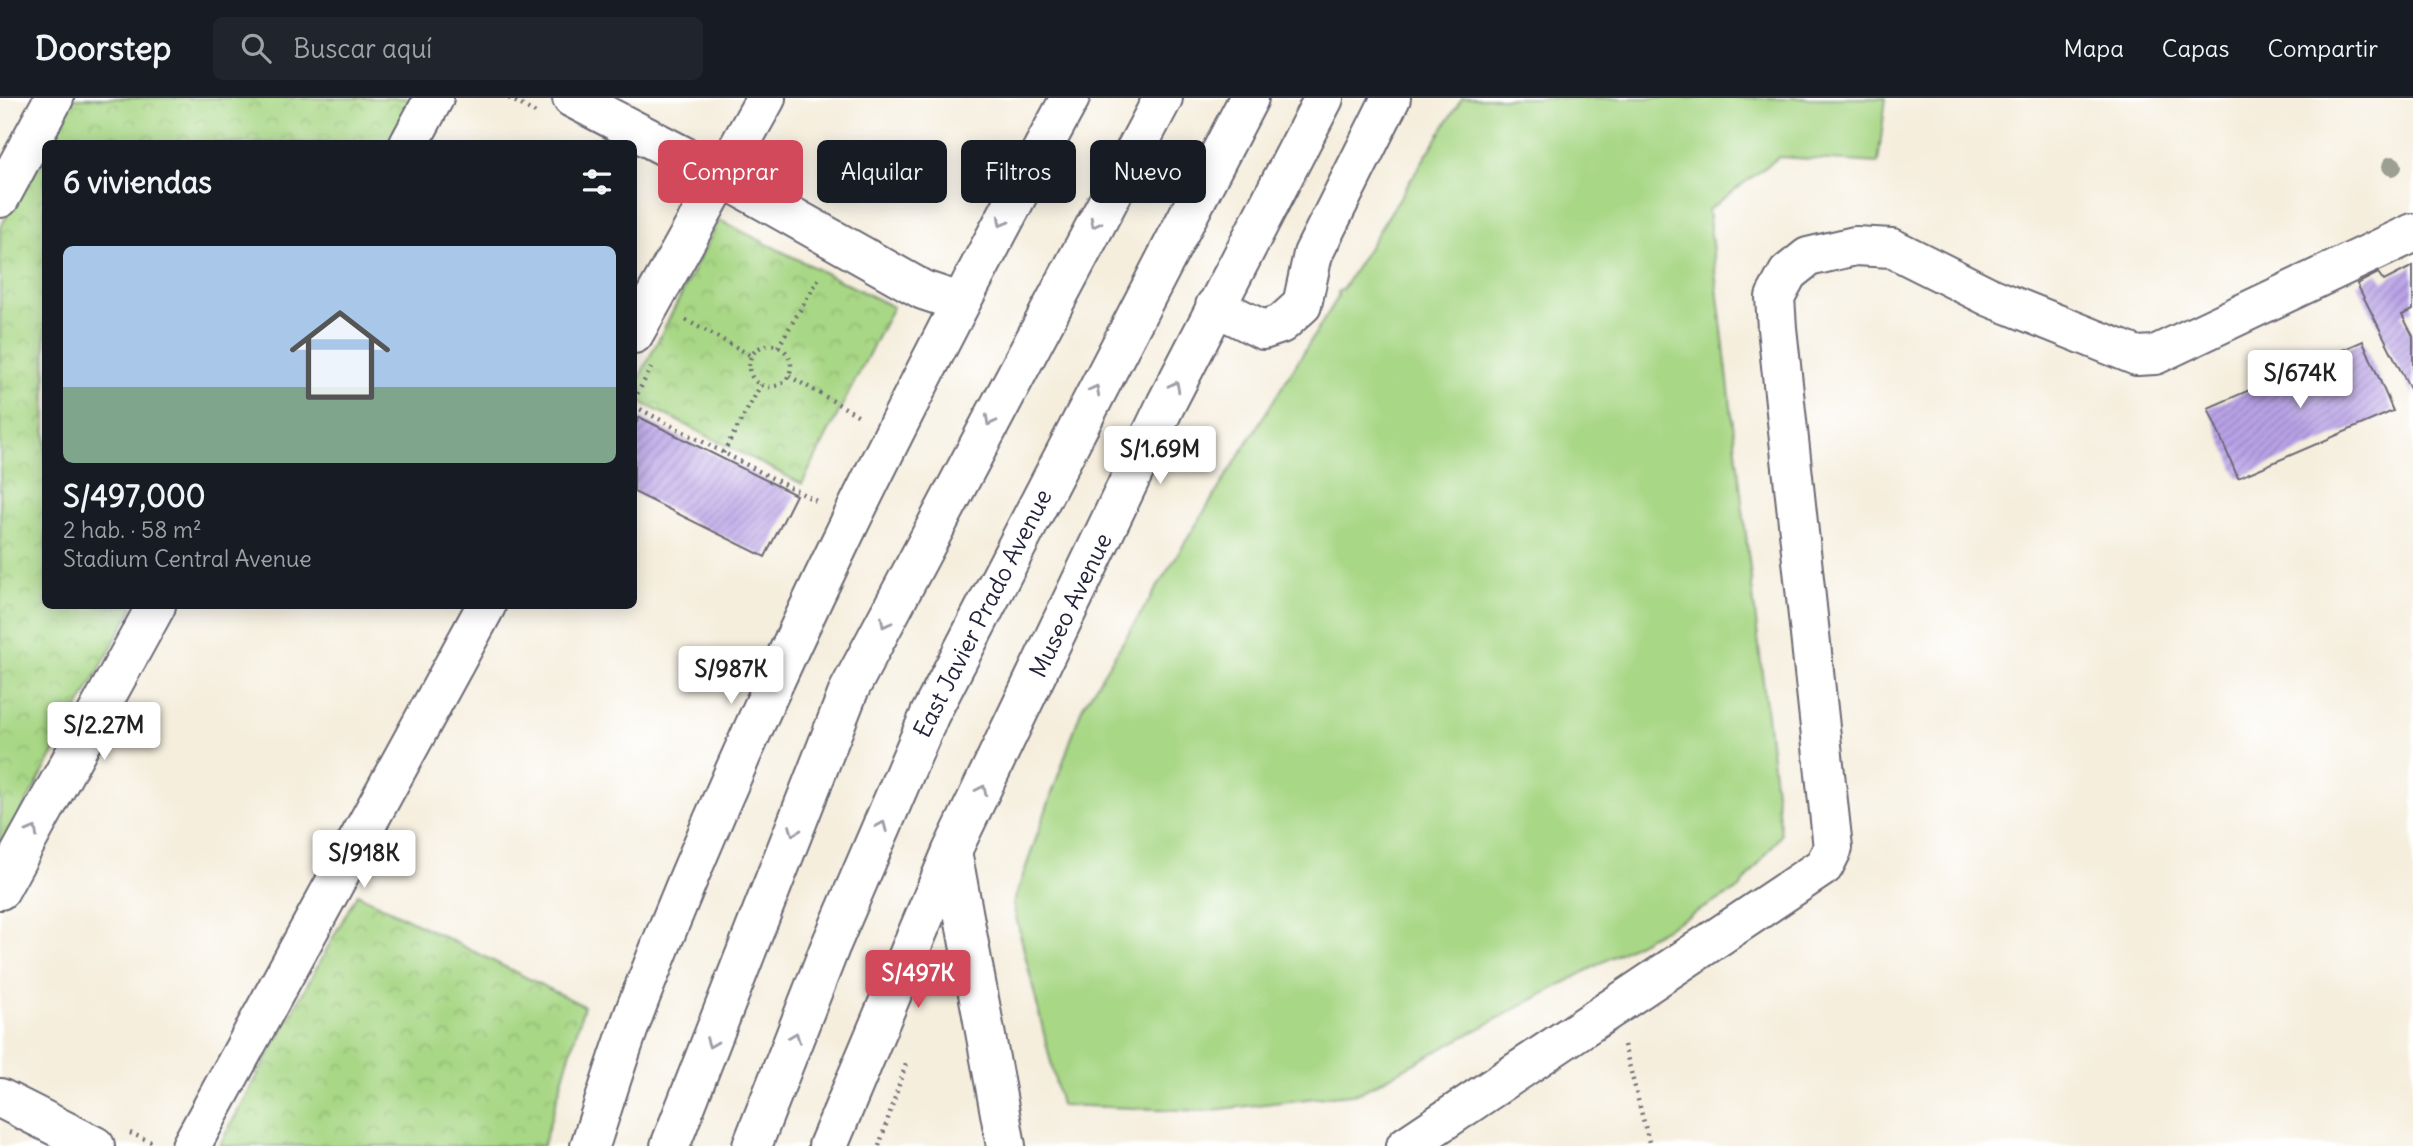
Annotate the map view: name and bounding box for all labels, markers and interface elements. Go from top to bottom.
search box [213,17,703,80]
text: Doorstep [35,27,171,69]
icon: search [237,29,275,67]
text: Buscar aquí [293,32,432,65]
text: Mapa [2063,33,2124,63]
text: Capas [2162,33,2229,63]
text: Compartir [2267,33,2378,63]
chip: Comprar [658,140,803,203]
chip: Alquilar [817,140,947,203]
chip: Filtros [961,140,1076,203]
chip: Nuevo [1090,140,1206,203]
text: 6 viviendas [63,163,212,201]
icon: filters [578,163,616,201]
one-way arrow [997,215,1010,228]
one-way arrow [1090,215,1103,228]
icon: home [277,292,403,418]
pin: S/674K [2243,350,2357,410]
text: S/674K [2264,358,2336,387]
one-way arrow [1167,381,1181,393]
one-way arrow [1087,385,1101,397]
one-way arrow [985,414,999,426]
pin: S/1.69M [1095,426,1225,486]
text: S/1.69M [1120,434,1200,463]
text: S/497,000 [63,477,205,515]
street label: East Javier Prado Avenue [906,484,1058,742]
text: 2 hab. · 58 m² [63,515,202,544]
street label: Museo Avenue [1022,528,1118,682]
text: Stadium Central Avenue [63,544,312,573]
one-way arrow [879,615,893,628]
pin: S/987K [674,646,788,706]
text: S/987K [694,654,768,683]
pin: S/2.27M [39,702,169,762]
text: S/2.27M [63,710,145,739]
one-way arrow [973,785,987,797]
one-way arrow [873,821,887,833]
one-way arrow [789,824,803,836]
one-way arrow [25,825,38,838]
pin: S/918K [307,830,421,890]
text: S/918K [329,838,399,867]
pin: S/497K [861,950,975,1010]
text: S/497K [881,958,955,987]
one-way arrow [787,1031,801,1043]
one-way arrow [705,1036,719,1048]

